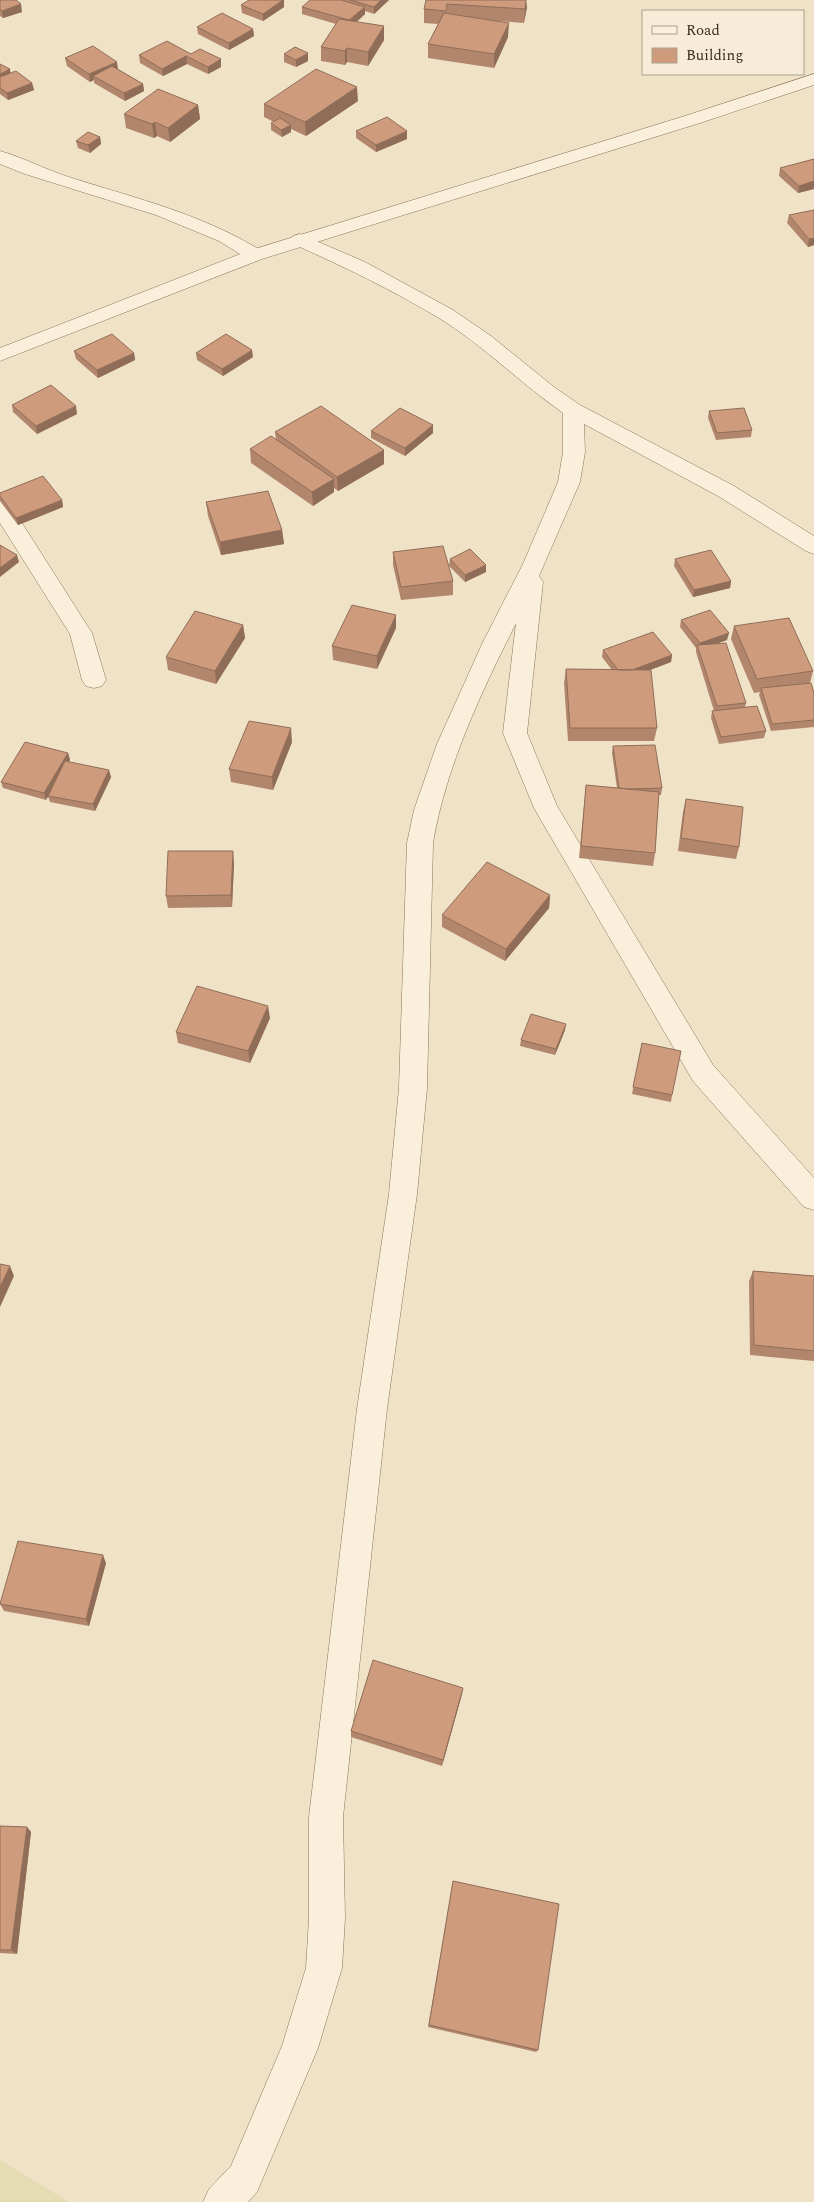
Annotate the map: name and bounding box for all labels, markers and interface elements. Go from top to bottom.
legend [642,10,804,75]
text: Road [686,19,720,42]
text: Building [686,44,743,67]

